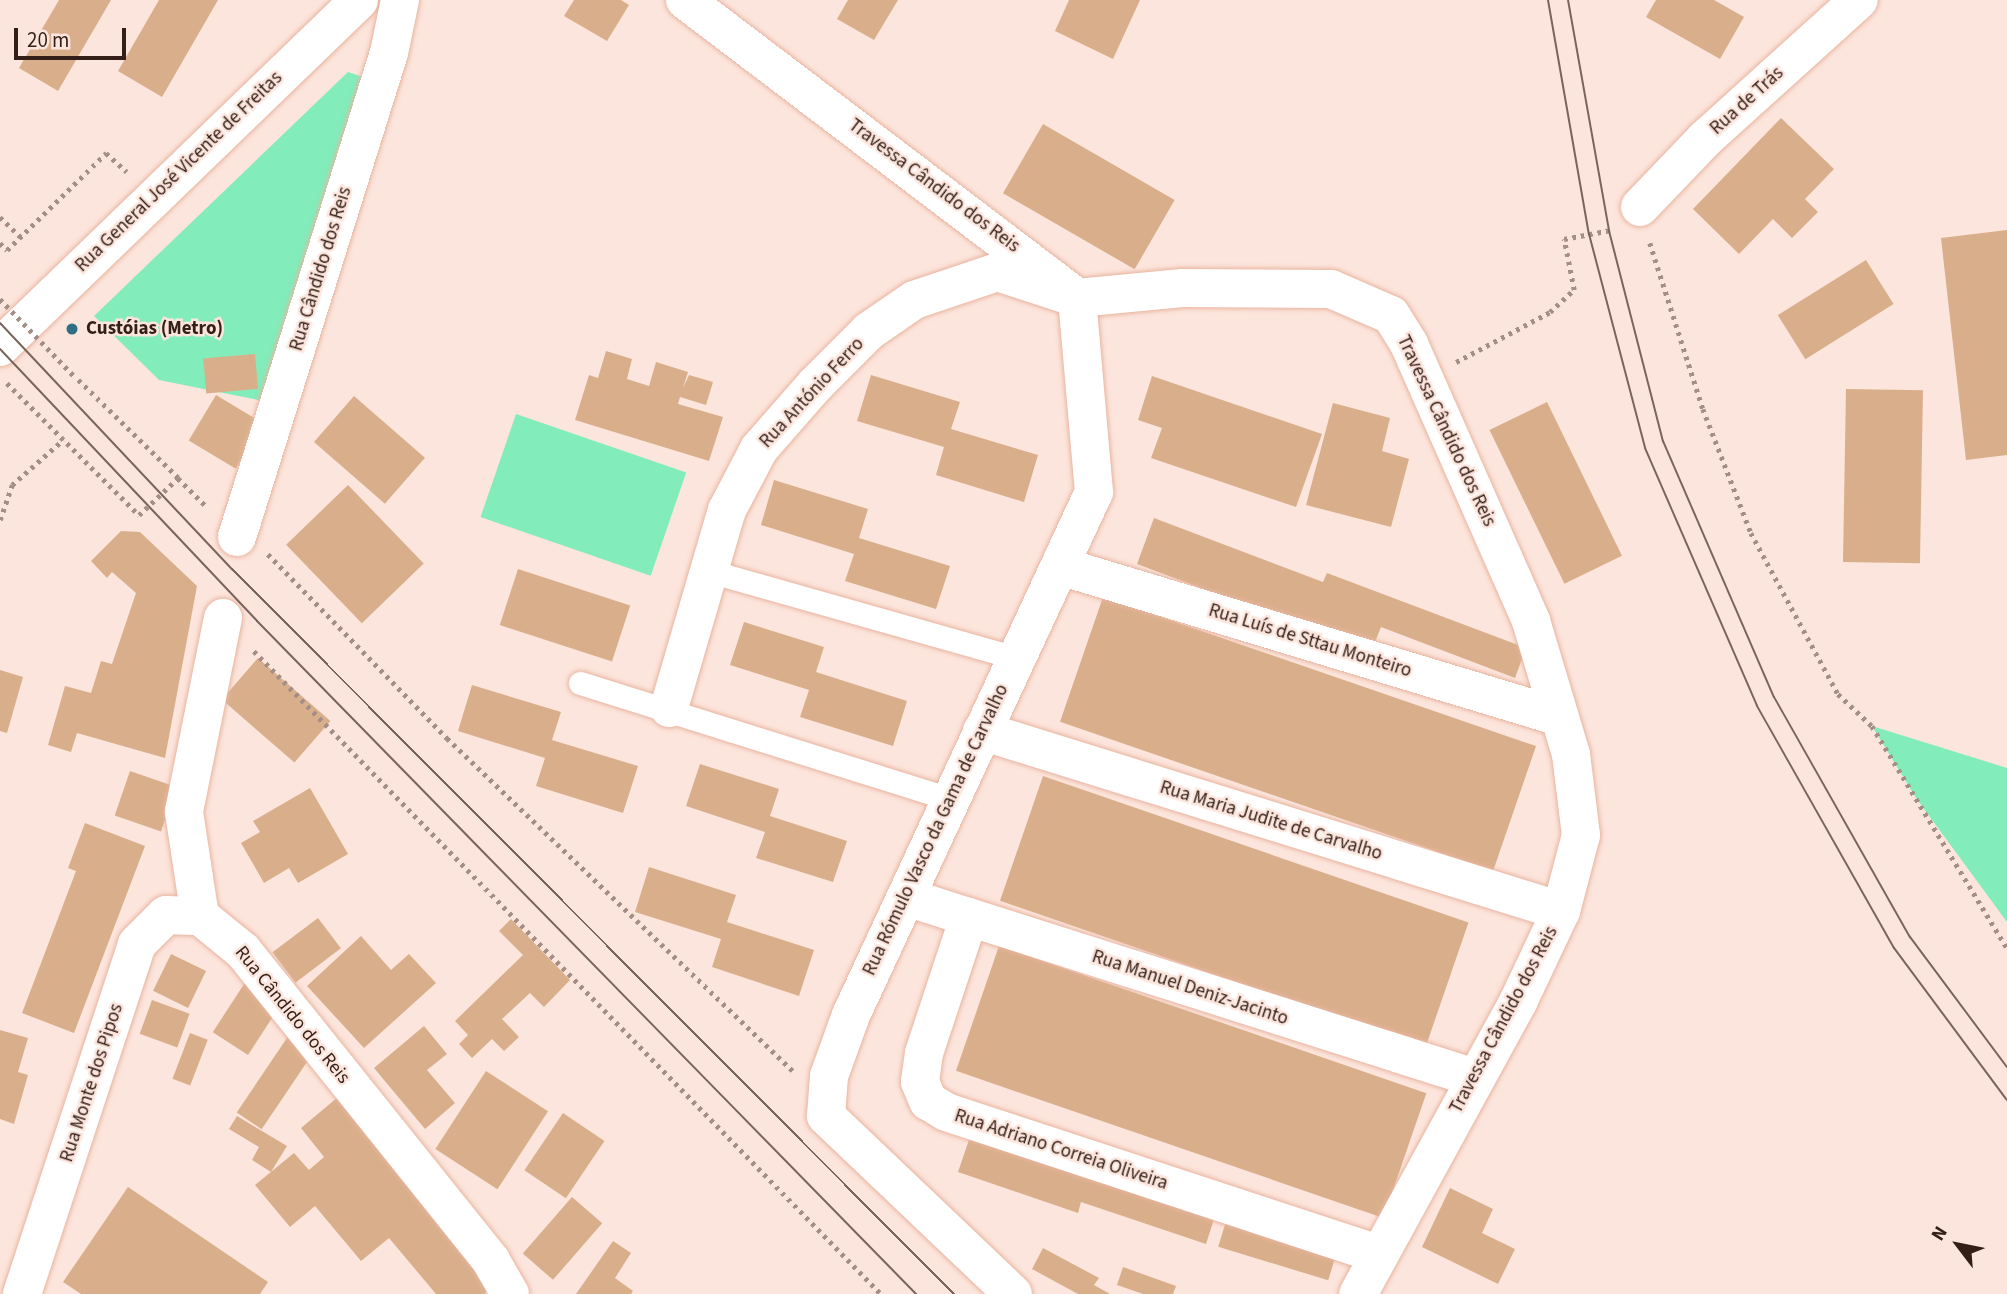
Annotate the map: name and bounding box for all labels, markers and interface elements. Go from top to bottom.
scale bar [18,14,130,58]
text: 20 m [27,25,69,55]
street label: Rua de Trás [1705,62,1789,140]
street label: Rua General José Vicente de Freitas [71,67,287,277]
street label: Travessa Cândido dos Reis [844,114,1024,258]
street label: Rua Cândido dos Reis [285,184,357,354]
place label: Custóias (Metro) [86,318,223,340]
marker: Custóias (Metro) [64,321,80,337]
street label: Travessa Cândido dos Reis [1392,332,1500,530]
street label: Rua António Ferro [755,333,869,453]
street label: Rua Luís de Sttau Monteiro [1206,599,1414,683]
street label: Rua Rómulo Vasco da Gama de Carvalho [858,681,1014,979]
street label: Rua Maria Judite de Carvalho [1157,776,1385,866]
street label: Travessa Cândido dos Reis [1445,923,1563,1117]
street label: Rua Cândido dos Reis [230,942,354,1088]
street label: Rua Manuel Deniz-Jacinto [1089,945,1291,1031]
street label: Rua Monte dos Pipos [56,1001,128,1165]
street label: Rua Adriano Correia Oliveira [951,1105,1171,1195]
north arrow [1923,1210,1993,1280]
text: N [1925,1221,1955,1246]

